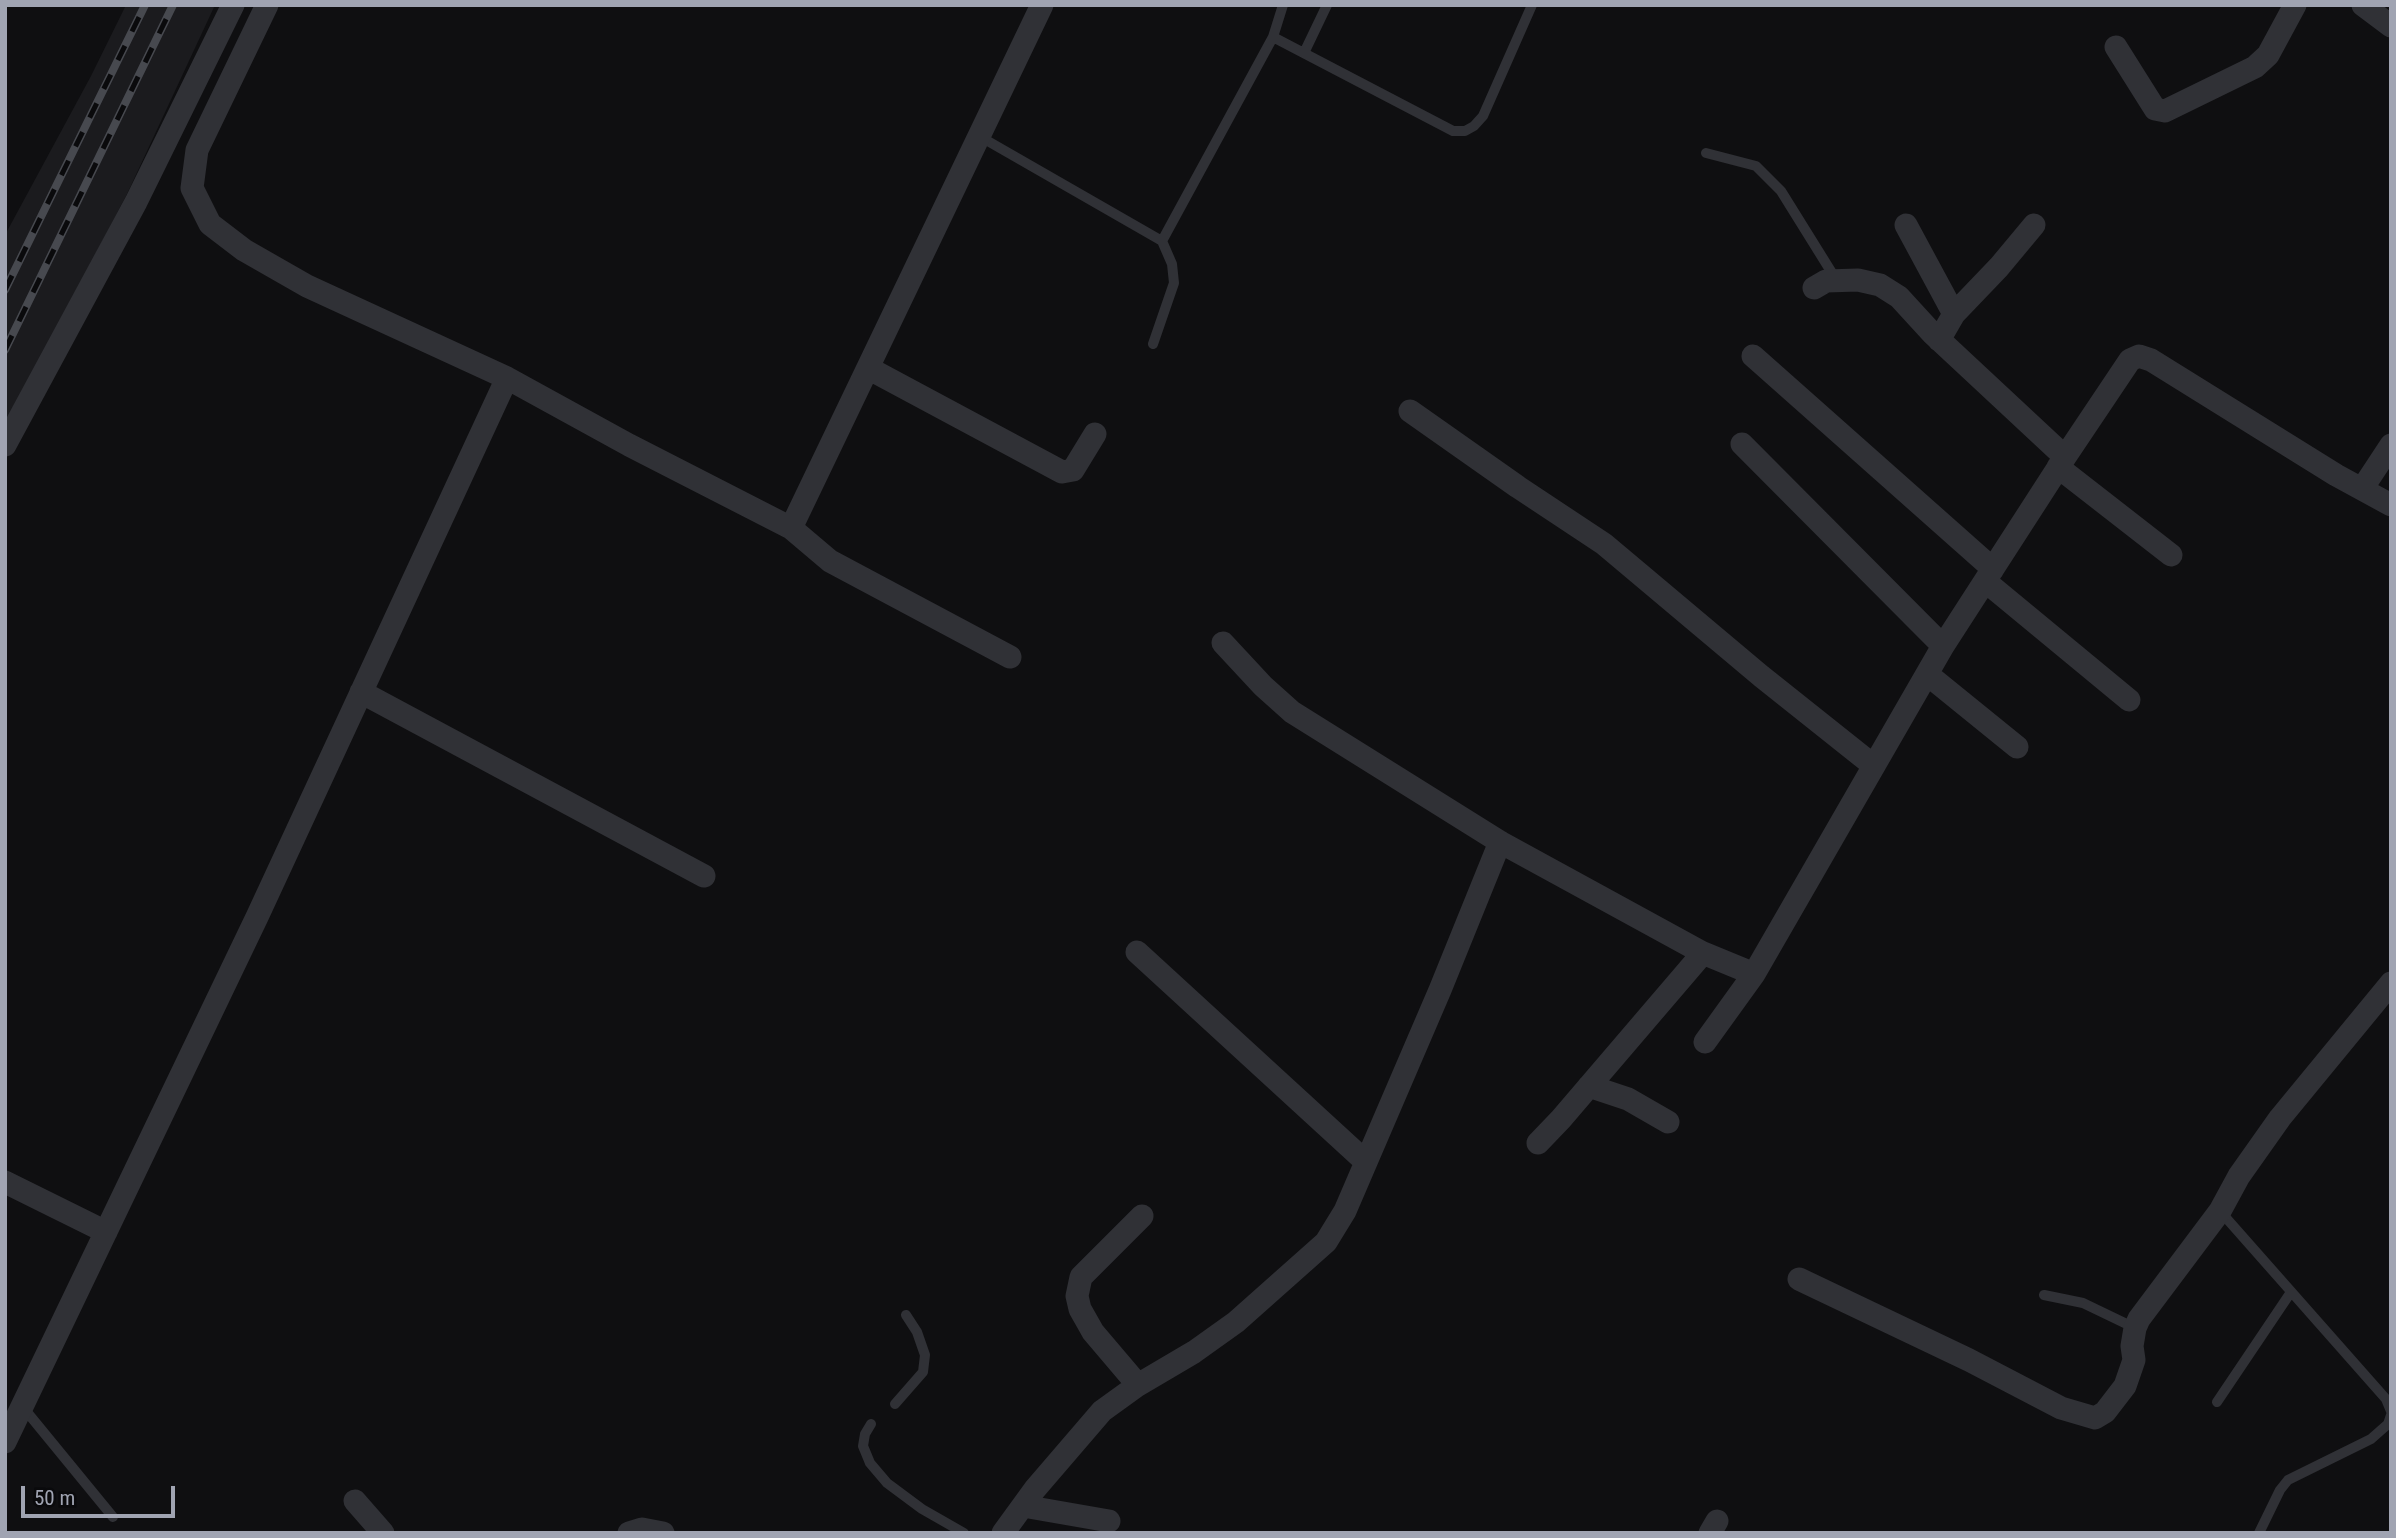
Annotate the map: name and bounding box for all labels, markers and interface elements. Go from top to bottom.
scale bar [24,1472,178,1516]
text: 50 m [34,1486,75,1510]

